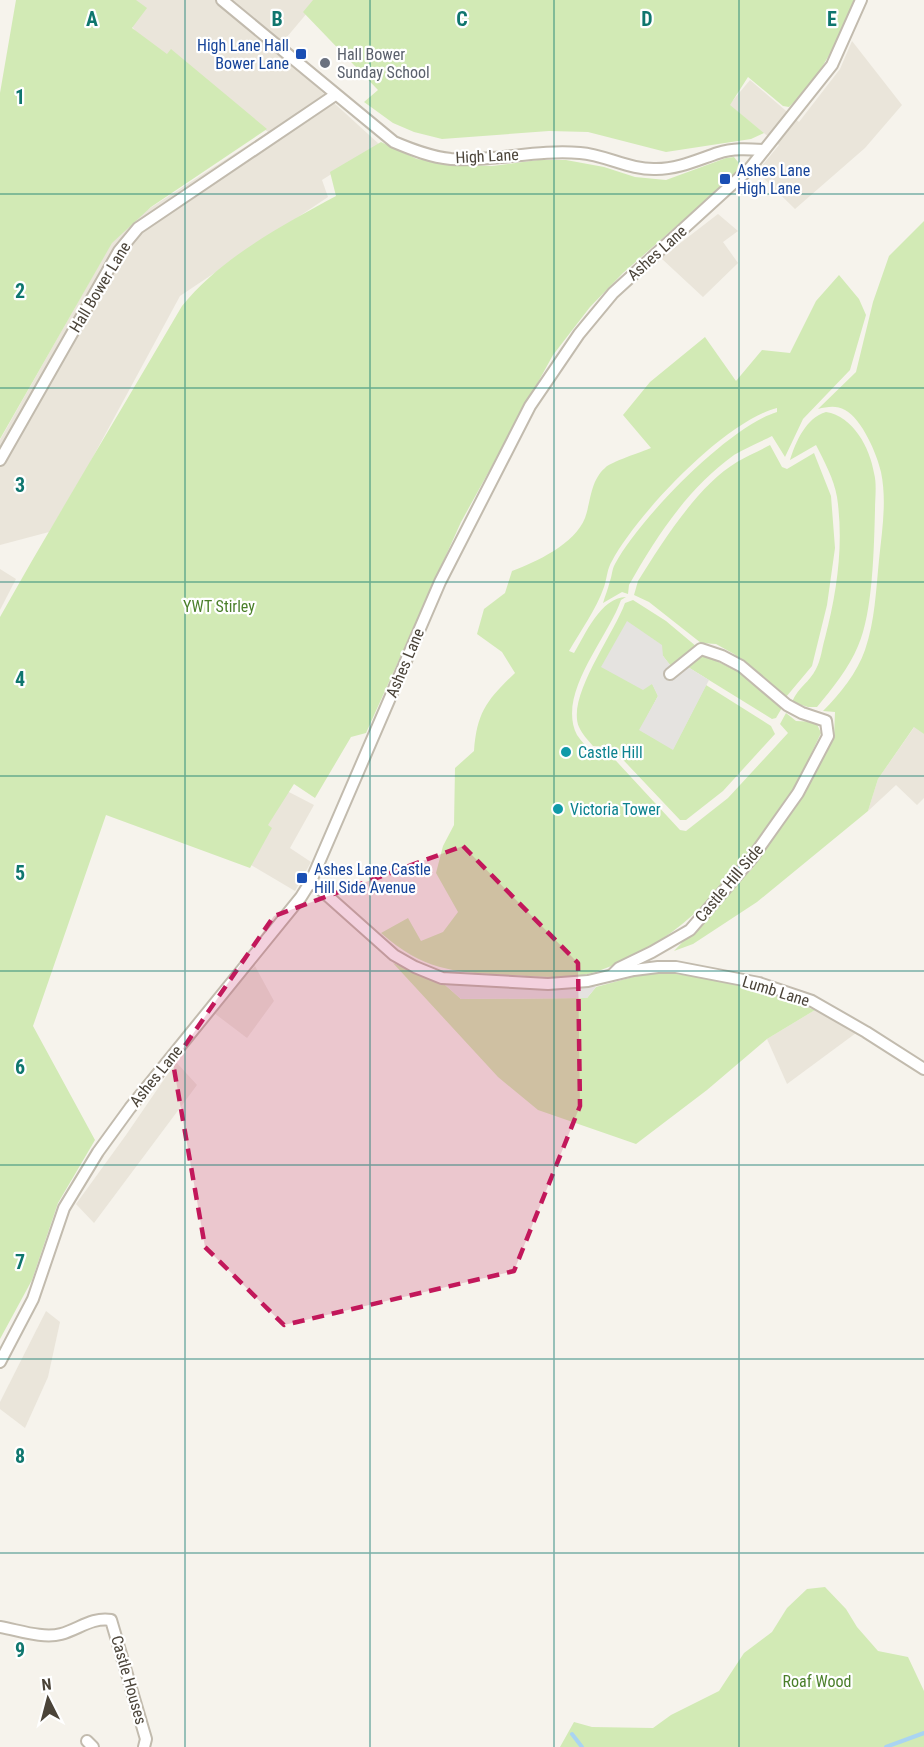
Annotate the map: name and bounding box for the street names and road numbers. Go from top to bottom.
street label: High Lane [455,145,519,167]
street label: Ashes Lane [623,221,691,285]
street label: Hall Bower Lane [66,238,134,336]
street label: Ashes Lane [382,626,428,700]
street label: Castle Hill Side [691,840,767,926]
street label: Lumb Lane [740,972,812,1010]
street label: Ashes Lane [126,1042,186,1110]
street label: Castle Houses [107,1633,151,1727]

